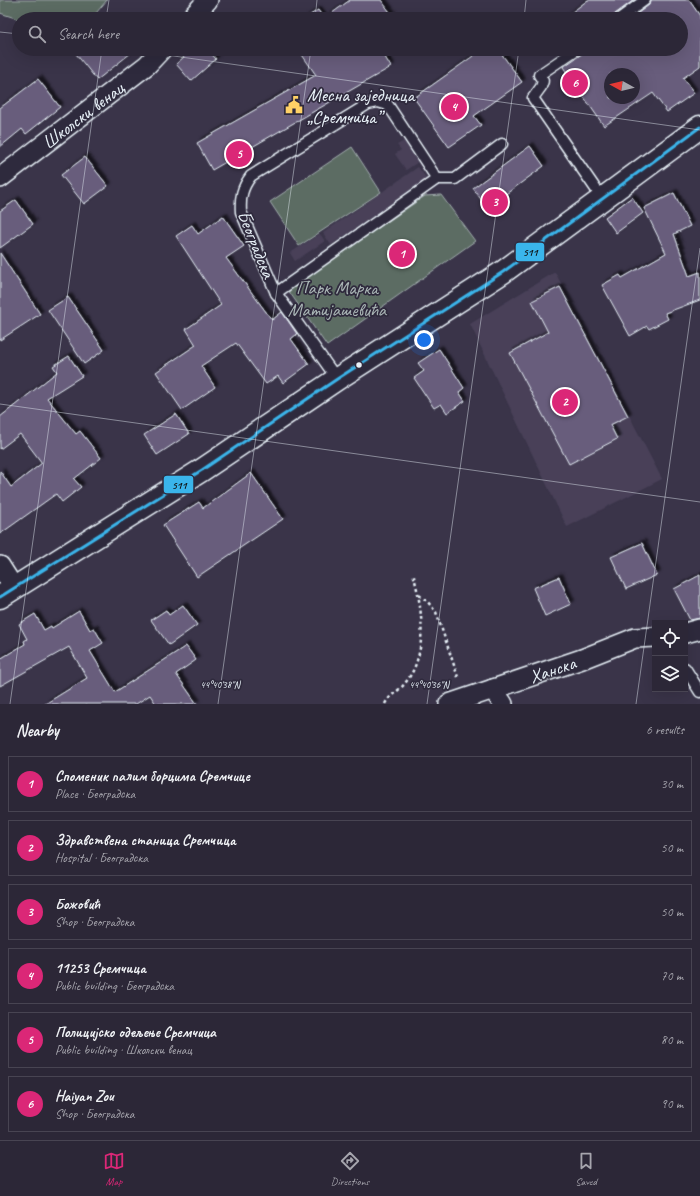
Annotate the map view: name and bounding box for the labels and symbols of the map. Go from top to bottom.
pin: 6 [562,68,588,98]
north arrow [604,68,640,104]
street label: Школски венац [37,76,130,155]
place label: Месна заједница „Сремчица” [307,83,417,129]
pin: 4 [441,92,467,122]
public building icon: Месна заједница „Сремчица” [284,95,304,115]
pin: 5 [226,139,252,169]
pin: 3 [482,187,508,217]
street label: Београдска [232,207,281,283]
pin: 1 [389,239,415,269]
line badge: 511 [515,242,545,262]
text: 511 [523,245,538,259]
park label: Парк Марка Матијашевића [288,276,388,322]
your location [414,330,434,350]
unlabelled marker [354,360,364,370]
pin: 2 [552,387,578,417]
line badge: 511 [163,475,194,494]
text: 511 [172,478,187,492]
street label: Ханска [526,651,580,689]
text: 44°40'38"N [200,678,242,691]
text: 44°40'36"N [409,678,451,691]

